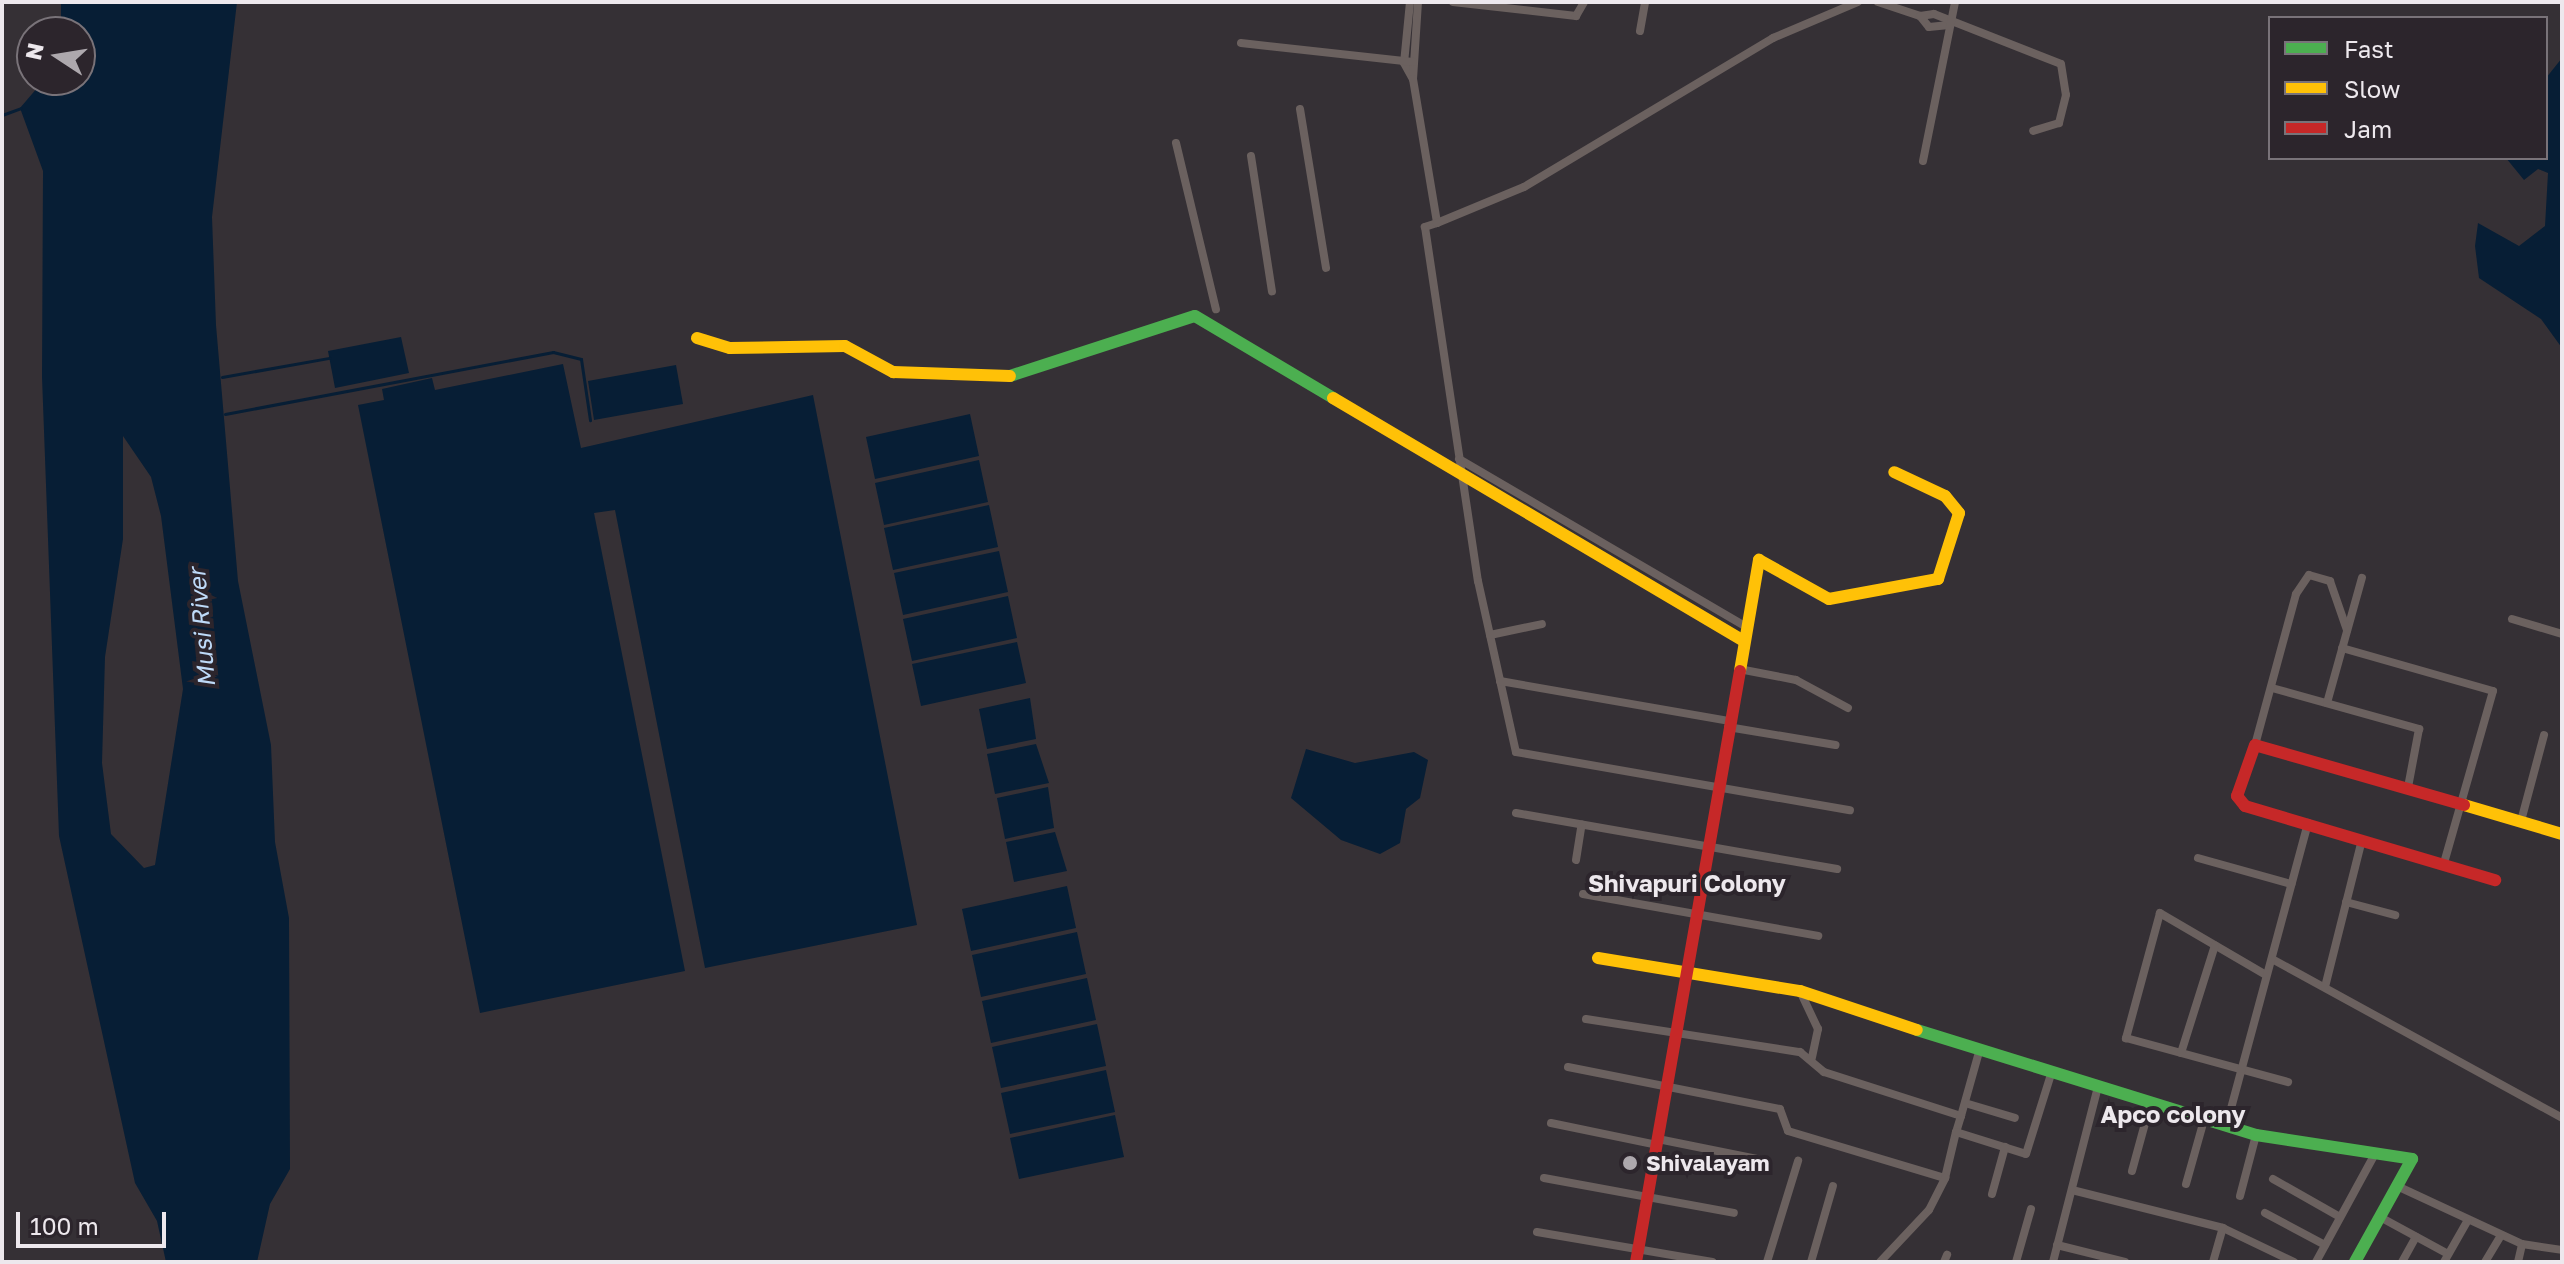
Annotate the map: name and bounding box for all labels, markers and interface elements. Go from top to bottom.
north arrow [16,16,96,96]
legend [2268,16,2548,160]
text: Fast [2344,34,2394,63]
text: N [19,40,49,62]
text: Slow [2344,74,2400,103]
text: Jam [2344,114,2392,143]
water label: Musi River [181,567,221,689]
district label: Shivapuri Colony [1588,869,1786,897]
district label: Apco colony [2100,1100,2246,1128]
place label: Shivalayam [1646,1150,1770,1176]
marker: Shivalayam [1621,1154,1639,1172]
scale bar [20,1196,170,1246]
text: 100 m [30,1211,99,1240]

